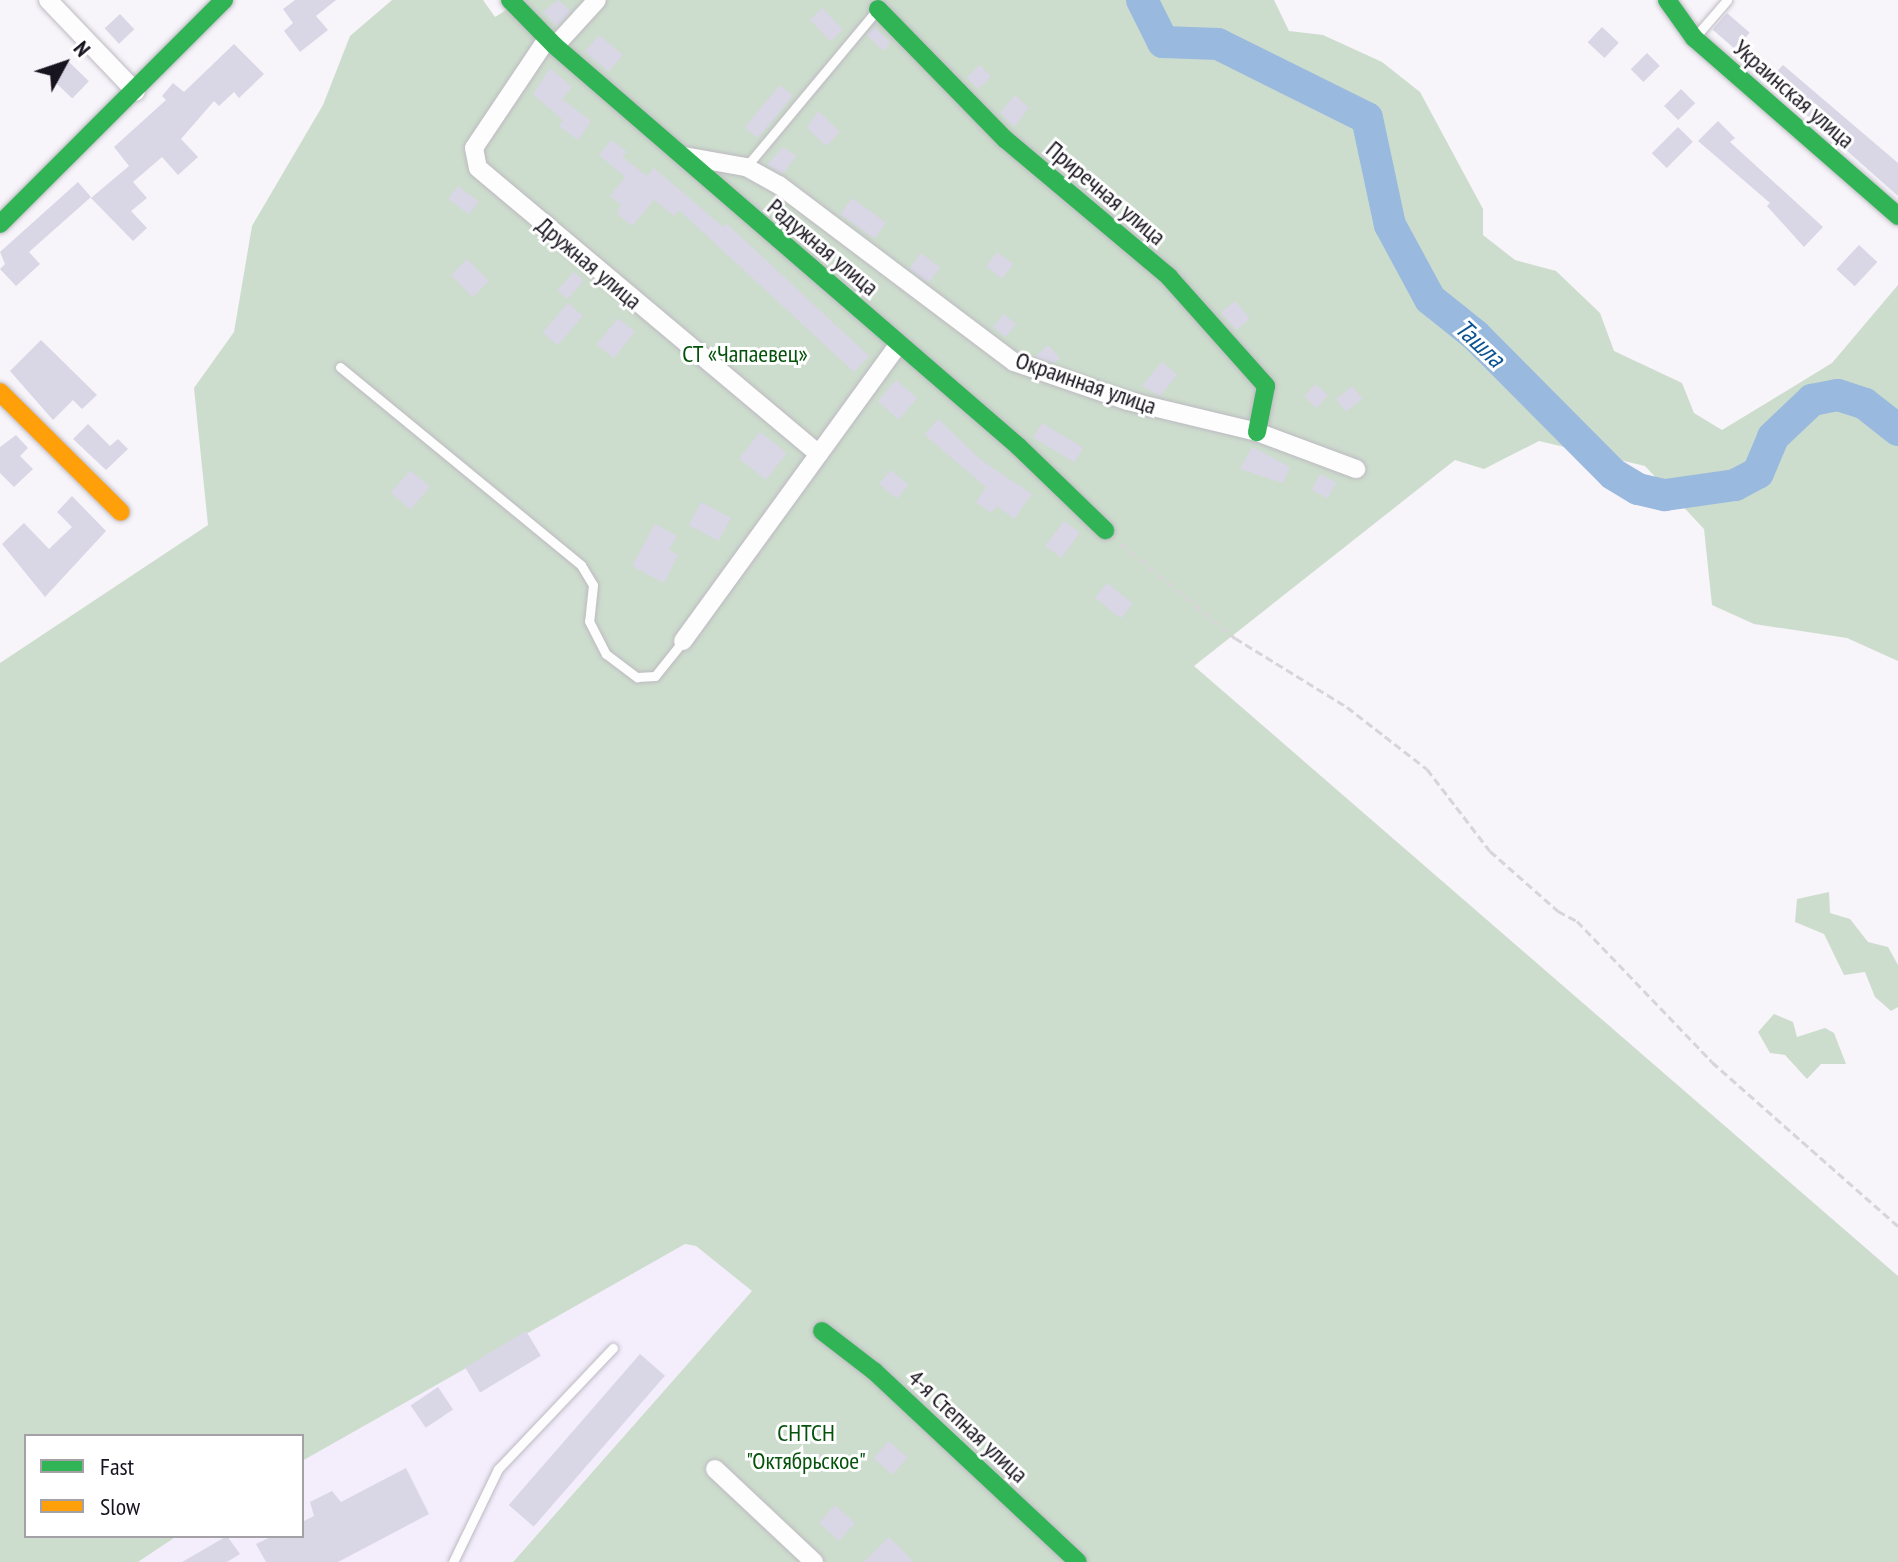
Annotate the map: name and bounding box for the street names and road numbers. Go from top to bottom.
street label: Украинская улица [1728,34,1860,154]
street label: Приречная улица [1040,135,1172,251]
street label: Радужная улица [762,192,884,302]
street label: Дружная улица [530,211,648,315]
street label: Окраинная улица [1012,345,1160,421]
street label: 4-я Степная улица [902,1363,1034,1489]

